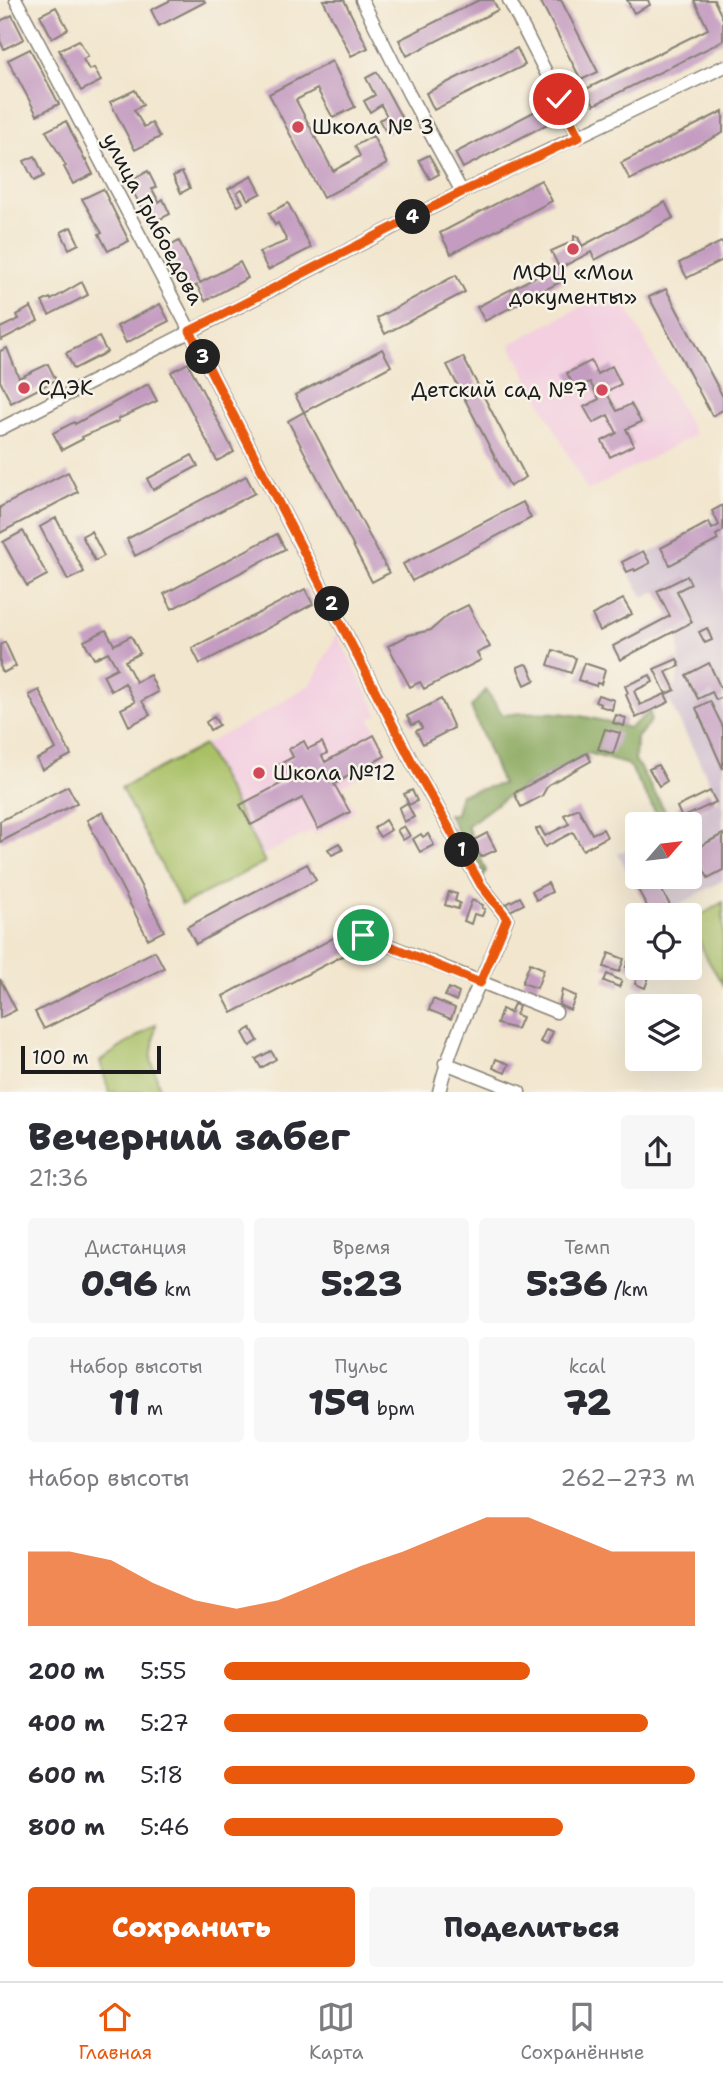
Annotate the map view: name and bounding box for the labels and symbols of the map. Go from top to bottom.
pin [529,69,589,129]
place label: Школа № 3 [312,113,434,141]
marker: Школа № 3 [290,119,306,135]
street label: улица Грибоедова [96,128,210,310]
pin: 4 [396,200,430,234]
marker: МФЦ «Мои документы» [565,241,581,257]
place label: МФЦ «Мои документы» [509,259,637,311]
pin: 3 [186,340,220,374]
place label: СДЭК [38,374,94,402]
place label: Детский сад №7 [411,376,588,404]
marker: СДЭК [16,380,32,396]
marker: Детский сад №7 [594,382,610,398]
pin: 2 [314,586,350,622]
place label: Школа №12 [273,759,396,787]
marker: Школа №12 [251,765,267,781]
north arrow [625,812,702,889]
pin: 1 [444,832,480,868]
pin [333,905,393,965]
scale bar [21,1043,161,1075]

